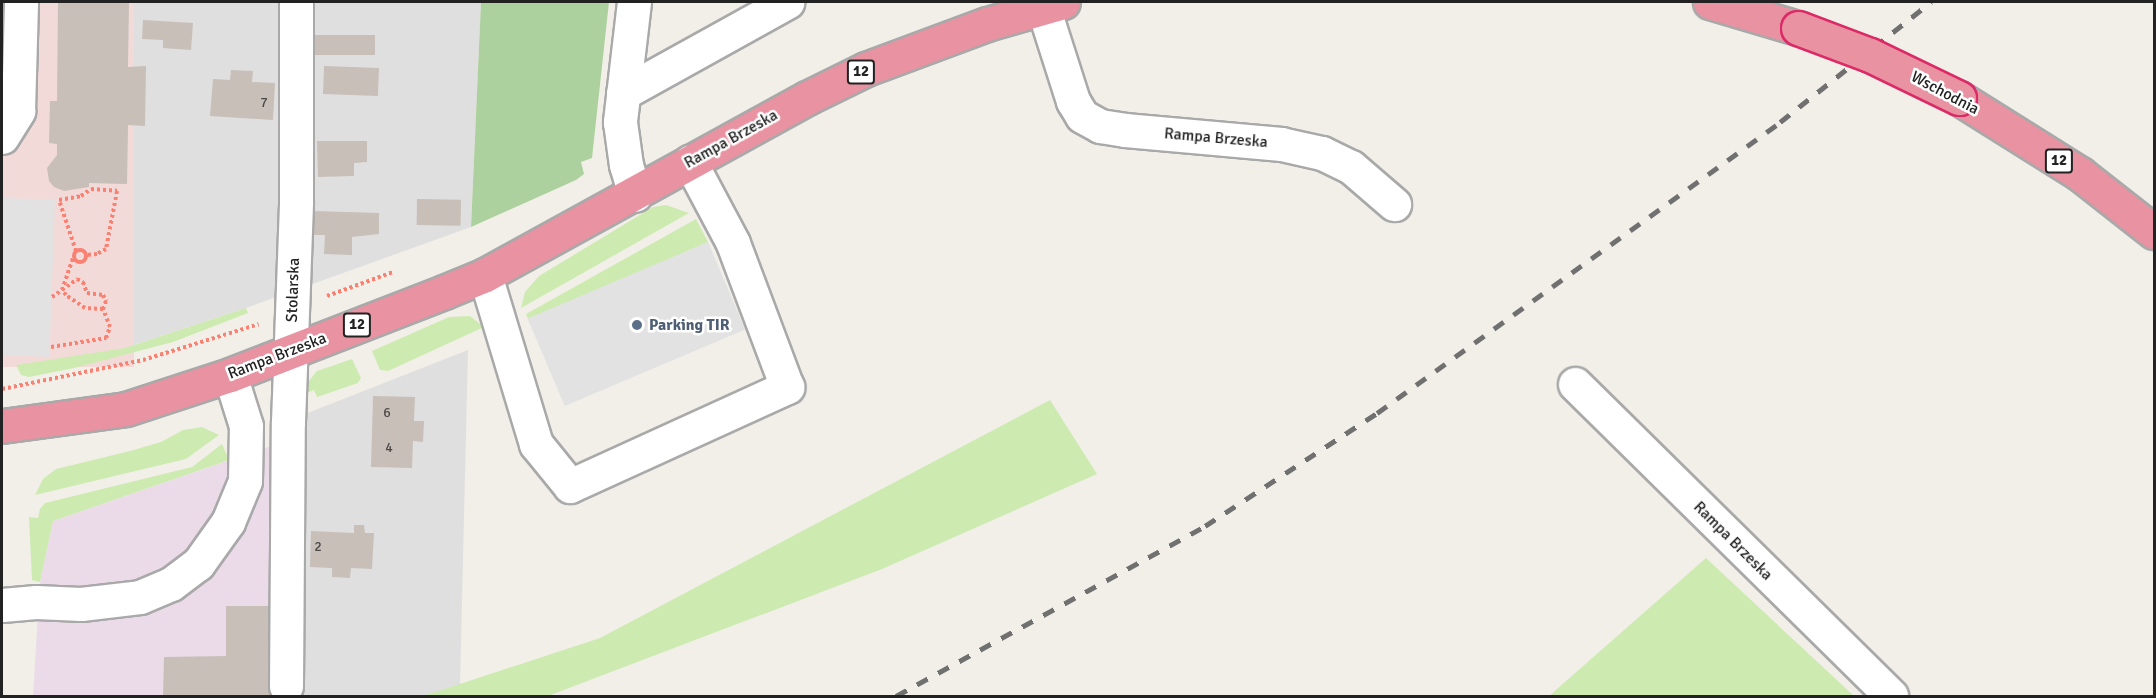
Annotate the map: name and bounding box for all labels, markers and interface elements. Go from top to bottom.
road number: 12 [846,60,876,84]
street label: Wschodnia [1908,67,1982,119]
house number: 7 [260,95,268,111]
street label: Rampa Brzeska [681,105,781,173]
street label: Rampa Brzeska [1163,124,1269,152]
road number: 12 [2044,149,2074,173]
street label: Stolarska [282,257,304,323]
road number: 12 [342,313,372,337]
place label: Parking TIR [649,315,730,335]
marker: Parking TIR [630,318,644,332]
street label: Rampa Brzeska [225,328,329,384]
house number: 6 [383,405,391,421]
house number: 4 [385,440,393,456]
street label: Rampa Brzeska [1689,497,1777,585]
house number: 2 [314,539,322,555]

